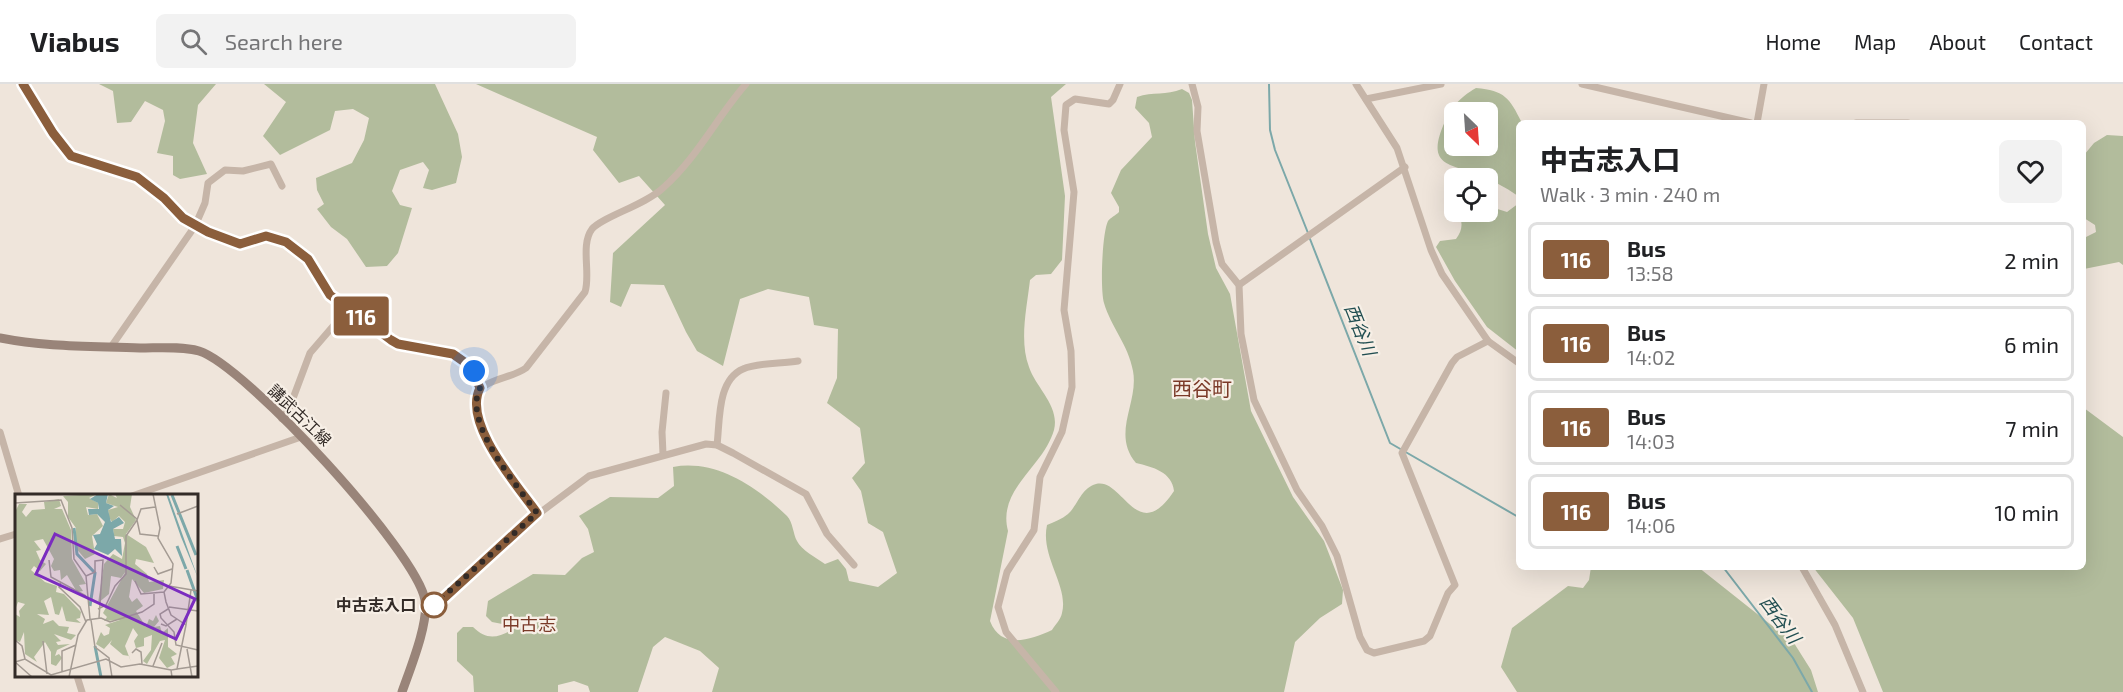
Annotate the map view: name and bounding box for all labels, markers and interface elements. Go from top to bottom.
search box [156,14,576,68]
text: Viabus [30,24,120,58]
icon: search [177,25,210,58]
text: Search here [225,28,343,54]
text: Home [1765,29,1821,54]
text: Map [1854,29,1896,54]
text: About [1929,29,1986,54]
text: Contact [2019,29,2093,54]
north arrow [1444,102,1498,156]
map controls [1444,102,1498,222]
button: heart [1999,140,2062,203]
text: 中古志入口 [1540,142,1680,176]
button: locate [1444,168,1498,222]
text: Walk · 3 min · 240 m [1540,182,1720,206]
text: Bus [1627,235,1666,261]
text: 116 [1561,247,1591,272]
text: 2 min [2004,247,2059,273]
text: 13:58 [1627,261,1674,285]
line badge: 116 [326,296,395,336]
water label: 西谷川 [1341,300,1382,361]
text: 116 [346,304,376,329]
text: Bus [1627,319,1666,345]
text: 116 [1561,331,1591,356]
text: 6 min [2004,331,2059,357]
text: 14:02 [1627,345,1675,369]
your location [459,356,489,386]
district label: 西谷町 [1172,376,1232,400]
street label: 講武古江線 [265,380,336,449]
text: Bus [1627,403,1666,429]
text: 116 [1561,415,1591,440]
text: 7 min [2005,415,2059,441]
text: 14:03 [1627,429,1675,453]
text: Bus [1627,487,1666,513]
inset map [15,494,198,677]
text: 116 [1561,499,1591,524]
text: 10 min [1995,499,2059,525]
text: 14:06 [1627,513,1675,537]
water label: 西谷川 [1756,591,1807,649]
marker: 中古志入口 [421,592,447,618]
place label: 中古志入口 [336,595,416,614]
district label: 中古志 [502,613,556,635]

